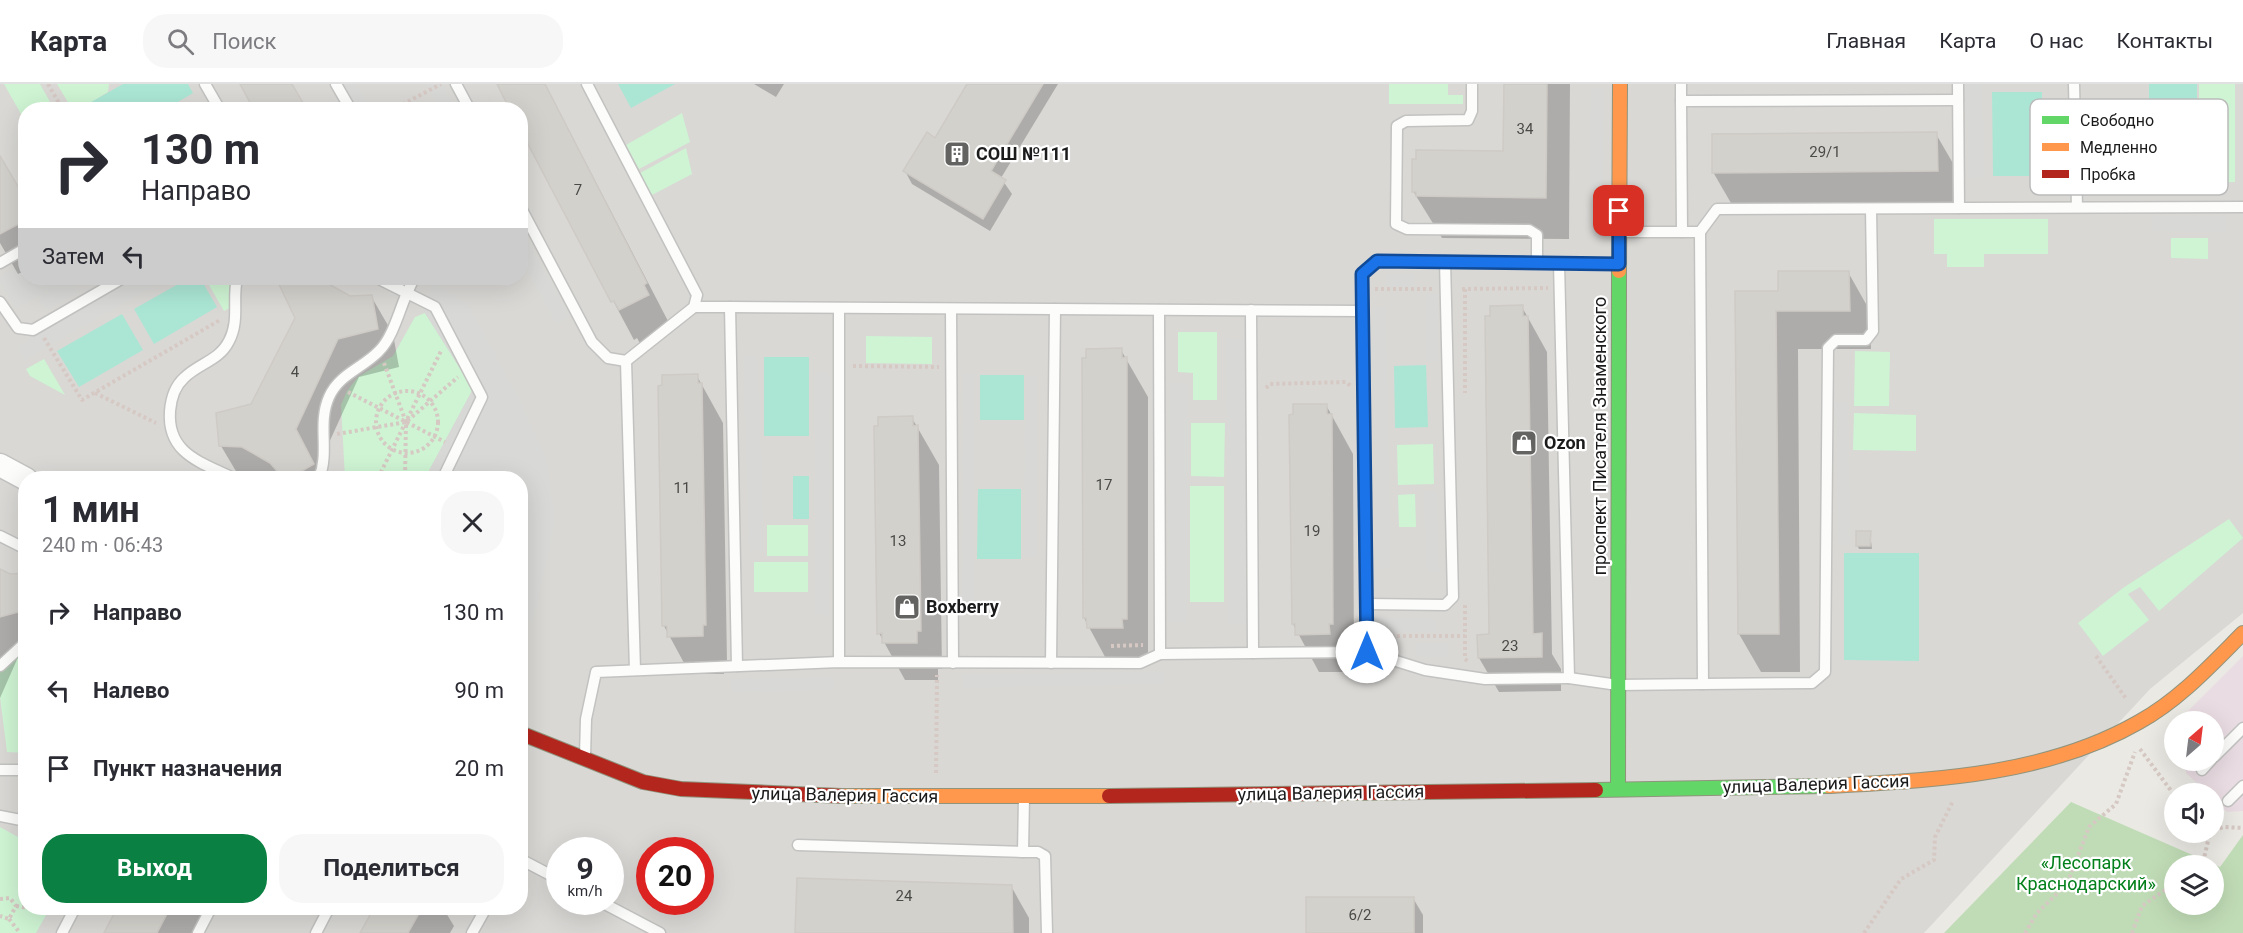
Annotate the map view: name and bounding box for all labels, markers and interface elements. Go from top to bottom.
search box [143,14,563,68]
text: Карта [30,25,107,58]
icon: search [164,25,197,58]
text: Поиск [212,29,277,54]
text: Главная [1826,29,1906,53]
text: Карта [1939,29,1996,53]
text: О нас [2029,29,2084,53]
text: Контакты [2117,29,2213,53]
legend [2030,99,2228,195]
text: Свободно [2080,111,2154,130]
house number: 34 [1517,120,1534,138]
text: 130 m [141,125,260,174]
icon: right [42,126,120,204]
text: Медленно [2080,138,2157,157]
building icon: СОШ №111 [942,139,972,169]
place label: СОШ №111 [976,143,1071,164]
house number: 29/1 [1809,143,1841,161]
text: Пробка [2080,165,2136,184]
text: Направо [141,175,251,207]
house number: 7 [574,181,582,199]
pin [1593,185,1644,236]
icon: arrive [1602,194,1635,227]
icon: left [117,240,150,273]
text: Затем [42,244,105,269]
street label: проспект Писателя Знаменского [1589,297,1610,575]
house number: 4 [291,363,300,381]
shop icon: Ozon [1509,428,1539,458]
place label: Ozon [1544,432,1586,453]
house number: 17 [1096,476,1112,494]
house number: 11 [674,479,690,497]
text: 1 мин [42,489,140,531]
button: close [441,491,504,554]
house number: 19 [1304,522,1320,540]
house number: 13 [890,532,906,550]
text: 240 m · 06:43 [42,533,163,557]
shop icon: Boxberry [892,592,922,622]
icon: right [42,596,75,629]
place label: Boxberry [926,596,1000,617]
text: Направо [93,600,182,625]
text: 130 m [442,600,504,625]
position arrow [1335,620,1399,684]
house number: 23 [1502,637,1518,655]
icon: left [42,674,75,707]
text: Налево [93,678,170,703]
text: 90 m [455,678,504,703]
north arrow [2164,711,2224,771]
map controls [2164,711,2224,915]
icon: arrive [42,752,75,785]
text: Пункт назначения [93,756,282,781]
text: 20 m [455,756,504,781]
street label: улица Валерия Гассия [1722,770,1910,797]
street label: улица Валерия Гассия [1237,780,1425,805]
street label: улица Валерия Гассия [751,782,939,807]
button: sound [2164,783,2224,843]
button: Выход [42,834,267,903]
button: Поделиться [279,834,504,903]
speed limit sign: 20 [636,837,714,915]
text: 9 [576,851,594,886]
park label: «Лесопарк Краснодарский» [2016,852,2156,894]
button: layers [2164,855,2224,915]
text: km/h [567,882,603,900]
house number: 24 [896,887,913,905]
house number: 6/2 [1348,906,1372,924]

